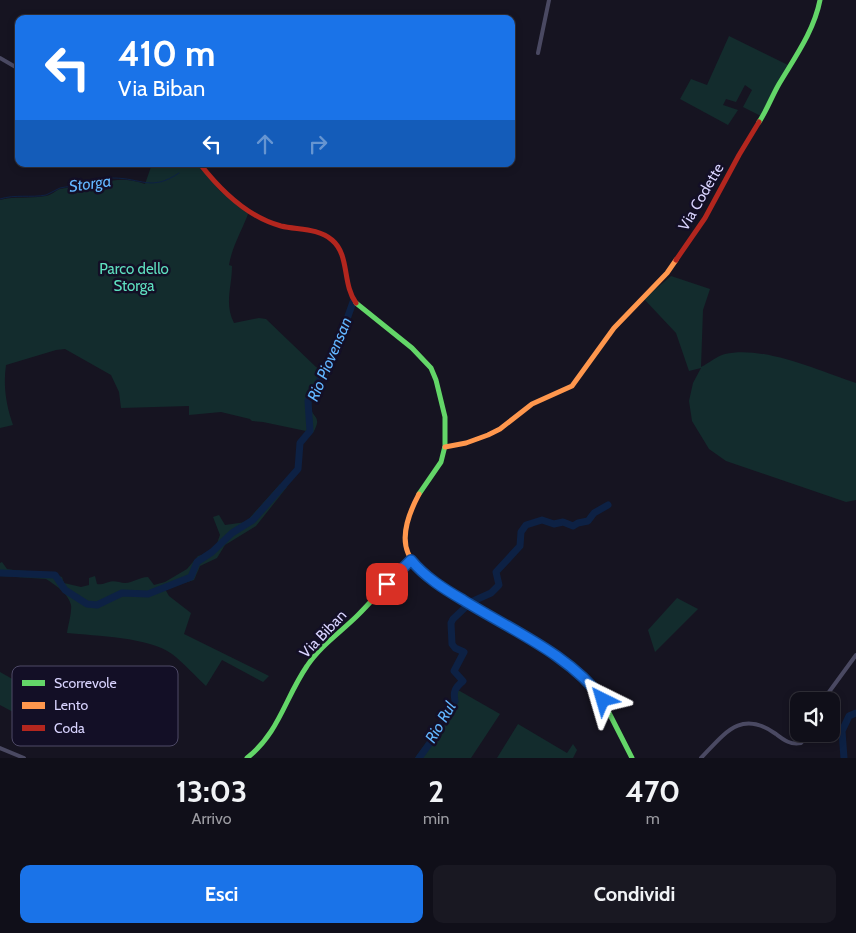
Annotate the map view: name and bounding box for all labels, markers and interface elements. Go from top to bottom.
text: 410 m [118,32,215,75]
icon: left [35,35,100,100]
text: Via Biban [118,75,205,102]
icon: left [198,130,226,158]
icon: ahead [251,130,279,158]
icon: right [304,130,332,158]
street label: Via Codette [675,160,728,234]
water label: Storga [68,171,112,196]
park label: Parco dello Storga [99,260,169,295]
water label: Rio Piovensan [303,314,356,404]
pin [366,563,408,605]
icon: arrive [373,570,401,598]
street label: Via Biban [296,606,350,662]
legend [12,666,178,746]
position arrow [576,673,628,725]
text: Scorrevole [54,674,117,692]
map controls [790,692,840,742]
button: sound [790,692,840,742]
text: Lento [54,696,88,714]
water label: Rio Rul [421,698,460,746]
text: Coda [54,719,85,737]
text: 13:03 [176,773,247,810]
text: 2 [428,773,444,810]
text: 470 [625,773,680,810]
text: Arrivo [192,809,231,828]
text: min [423,809,449,828]
text: m [646,809,660,828]
button: Esci [20,865,423,923]
button: Condividi [433,865,836,923]

